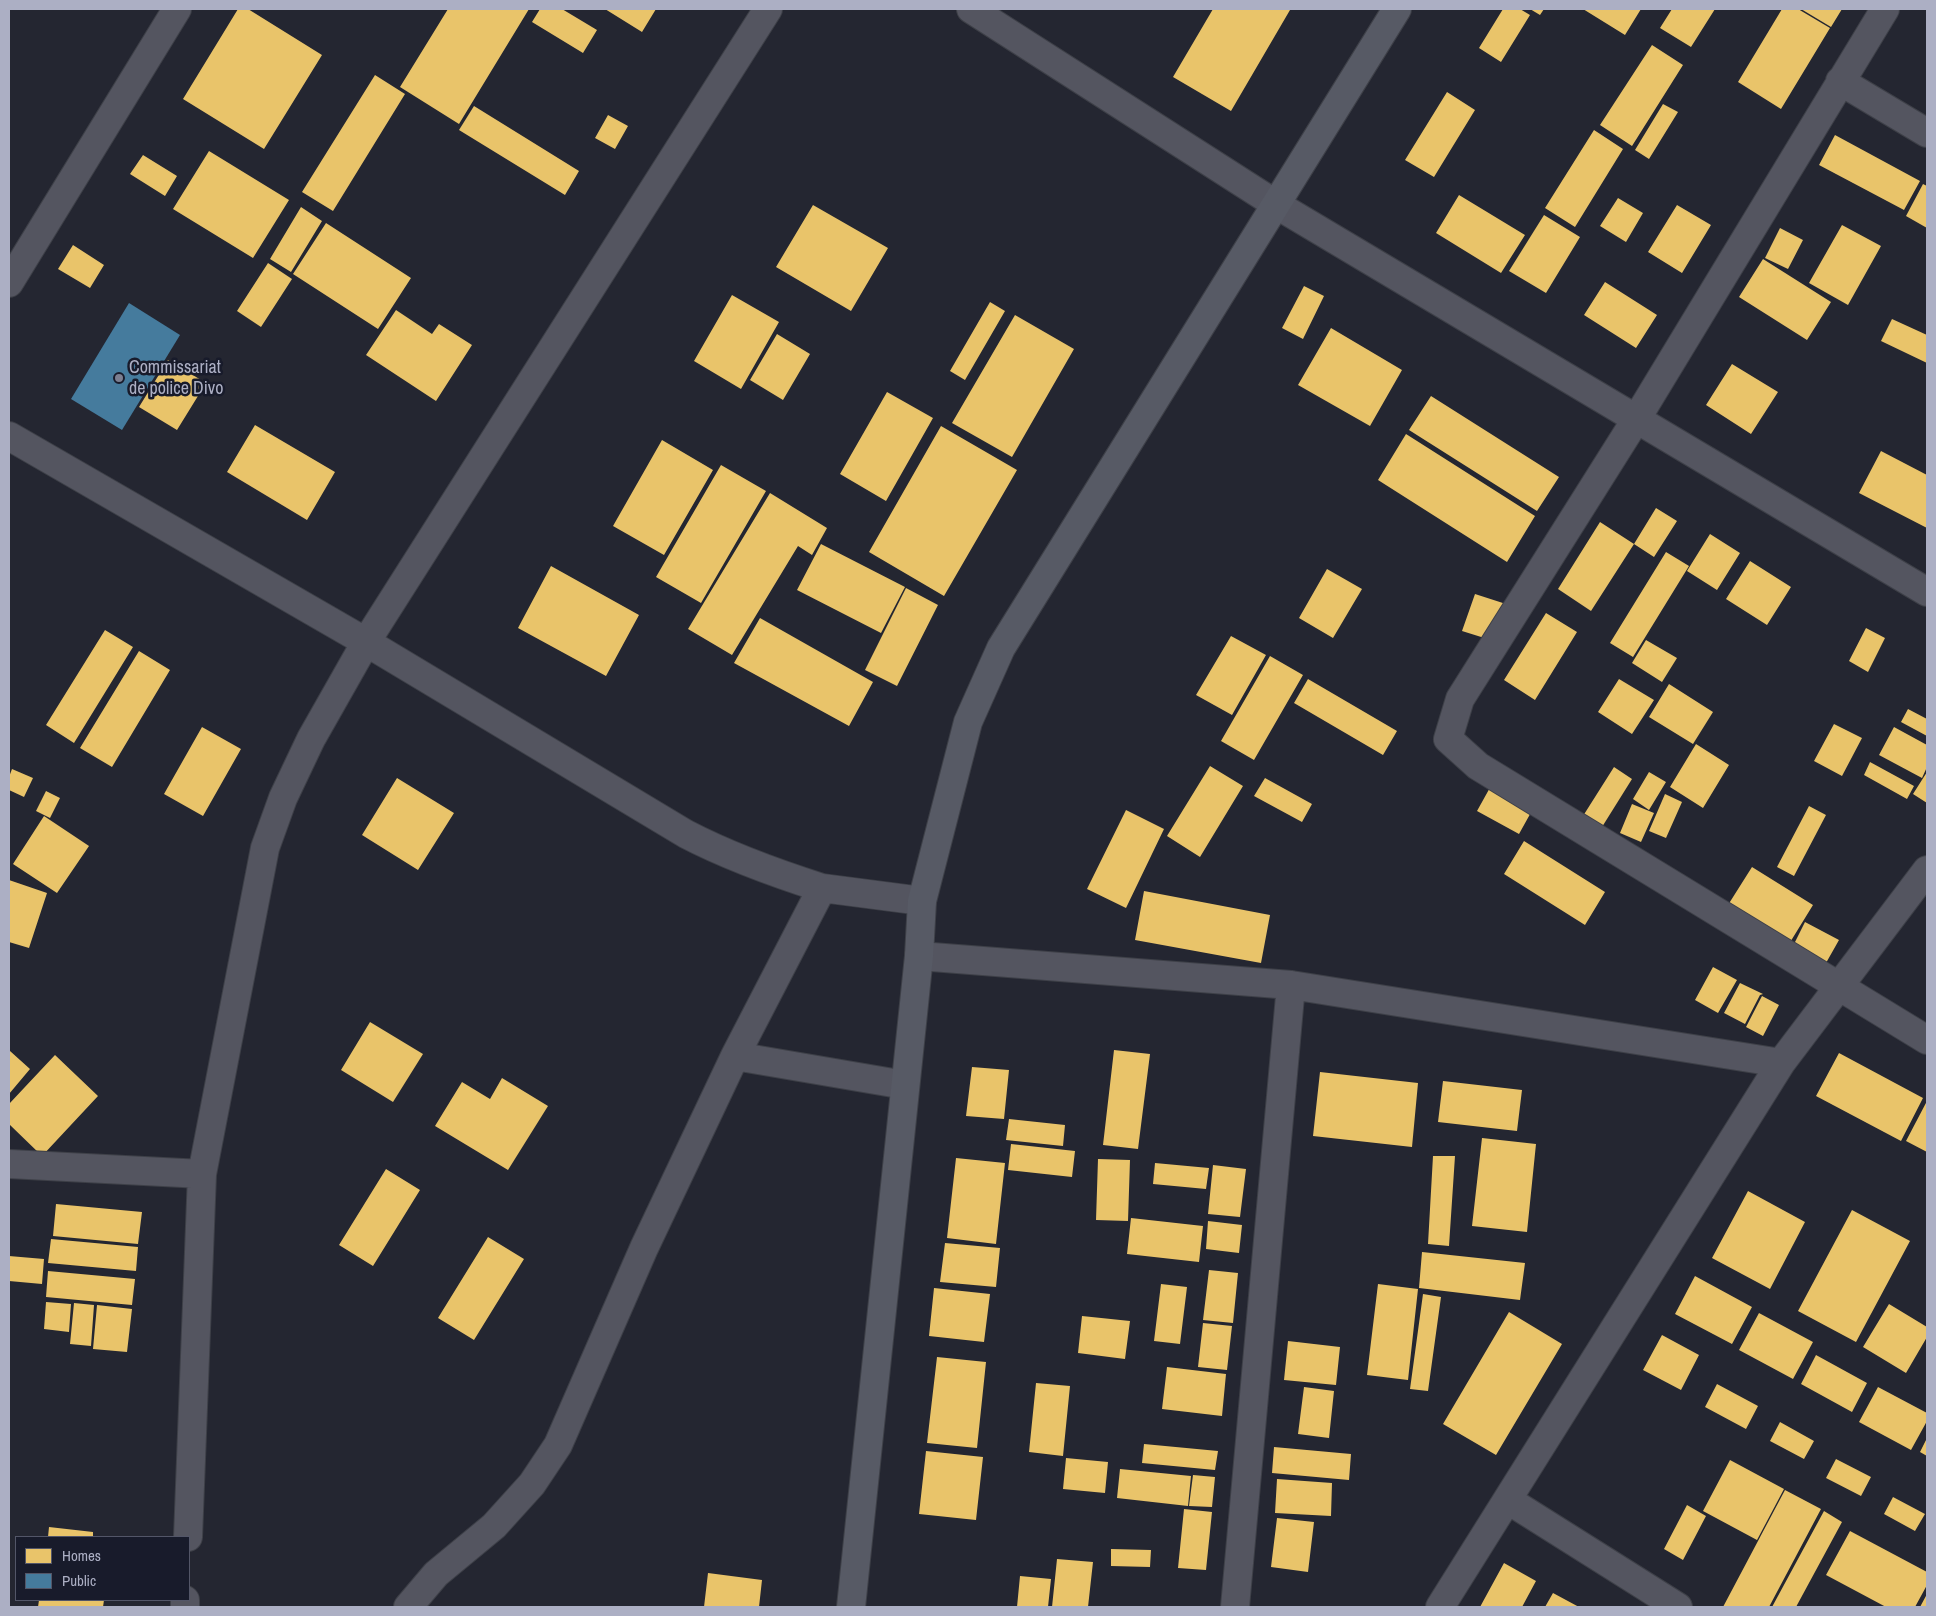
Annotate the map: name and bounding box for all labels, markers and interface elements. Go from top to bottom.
place label: Commissariat de police Divo [129,357,223,399]
marker: Commissariat de police Divo [113,372,125,384]
legend [15,1536,190,1601]
text: Homes [62,1545,101,1566]
text: Public [62,1570,96,1591]

